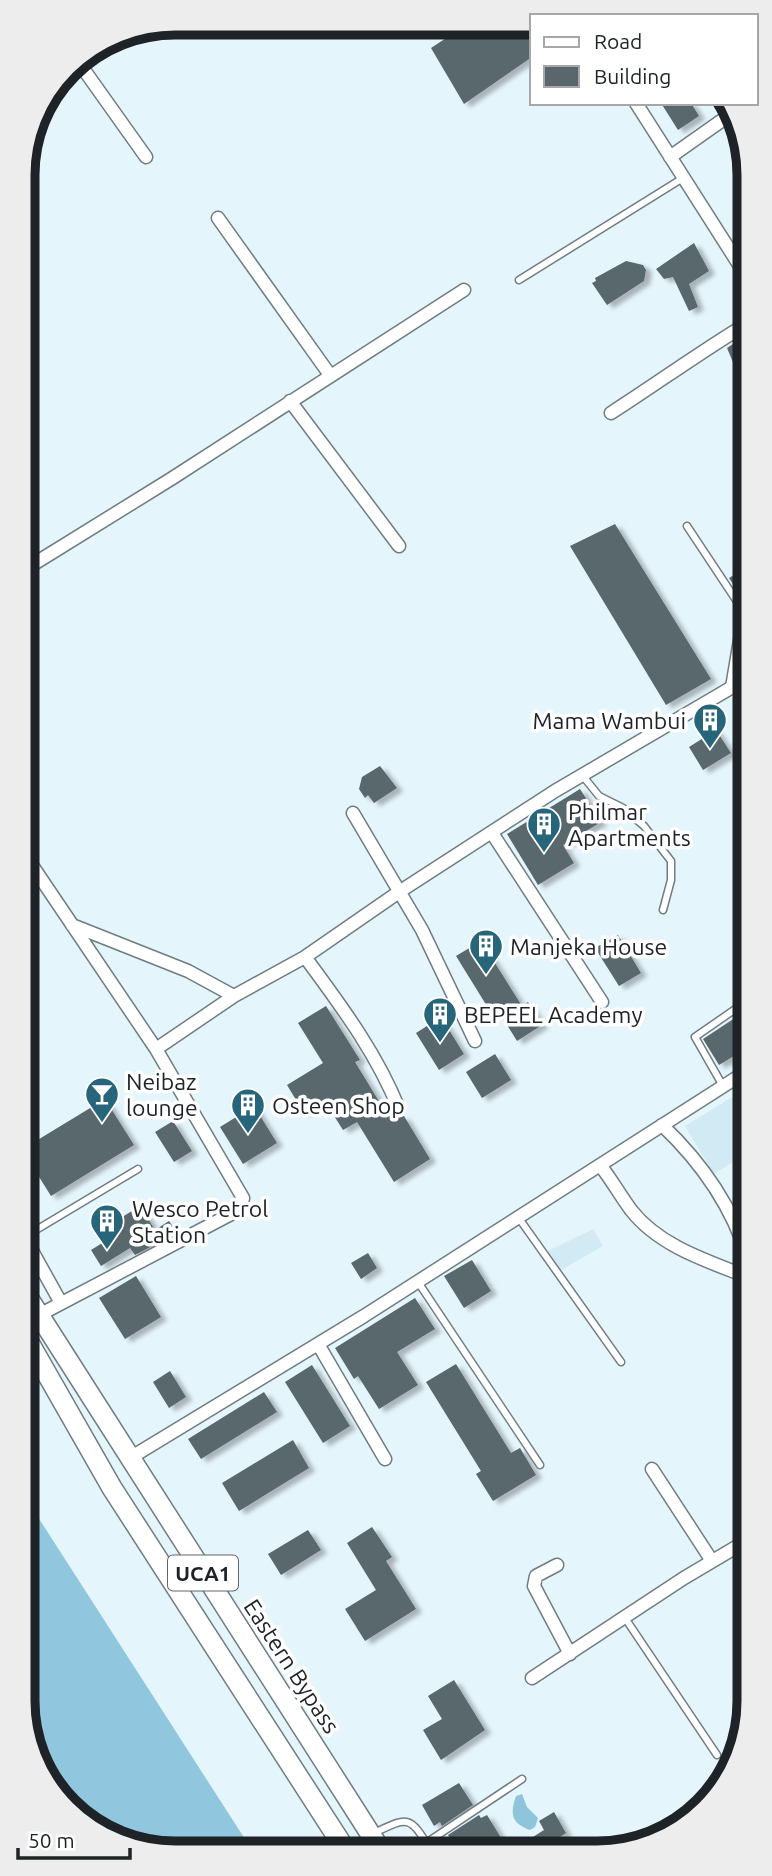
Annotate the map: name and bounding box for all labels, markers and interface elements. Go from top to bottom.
legend [530,14,758,105]
text: Road [594,29,642,53]
text: Building [594,64,671,88]
building icon: Mama Wambui [691,701,729,750]
place label: Mama Wambui [533,708,686,733]
place label: Philmar Apartments [568,799,691,850]
building icon: Philmar Apartments [525,805,563,854]
building icon: Manjeka House [467,927,505,976]
place label: Manjeka House [510,934,667,959]
building icon: BEPEEL Academy [421,995,459,1044]
place label: BEPEEL Academy [464,1002,643,1027]
place label: Neibaz lounge [126,1069,198,1120]
bar icon: Neibaz lounge [83,1075,121,1124]
building icon: Osteen Shop [229,1086,267,1135]
place label: Osteen Shop [272,1093,405,1118]
place label: Wesco Petrol Station [132,1196,268,1247]
building icon: Wesco Petrol Station [88,1202,126,1251]
road number: UCA1 [168,1556,238,1590]
street label: Eastern Bypass [239,1594,345,1738]
scale bar [18,1816,130,1860]
text: 50 m [28,1828,75,1852]

